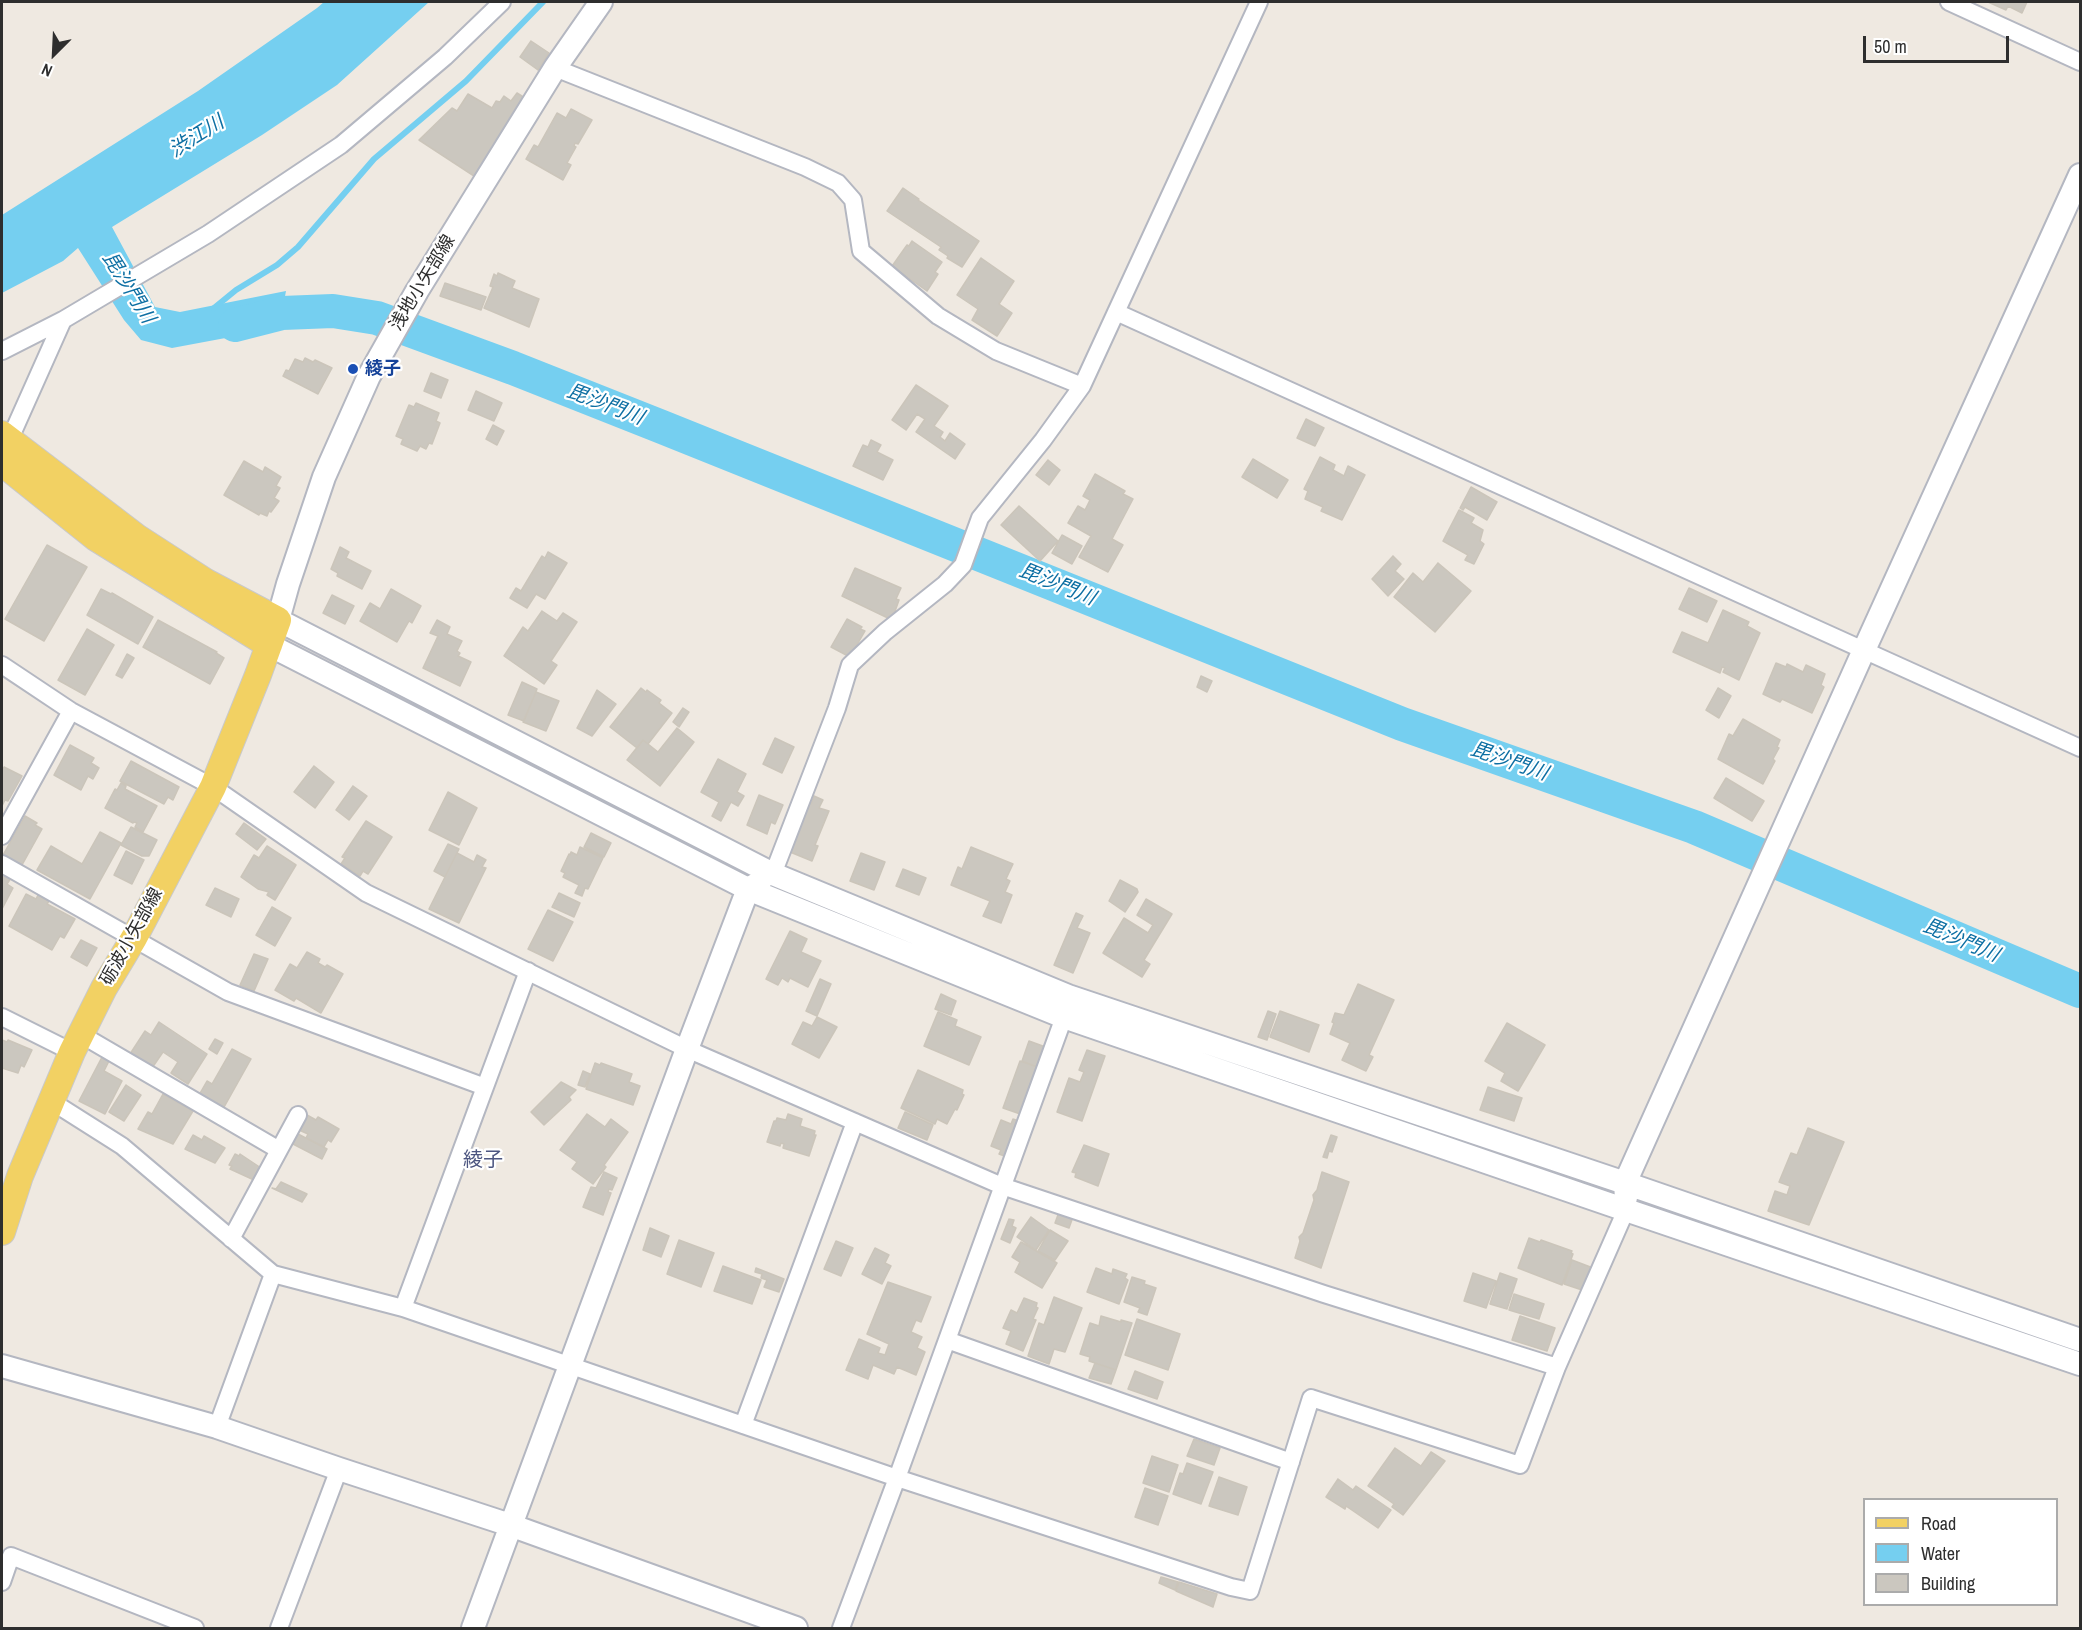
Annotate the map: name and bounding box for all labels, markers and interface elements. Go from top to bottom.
north arrow [24,24,84,84]
scale bar [1866,24,2012,62]
text: 50 m [1874,34,1907,59]
text: N [38,58,55,82]
water label: 渋江川 [165,111,229,163]
street label: 浅地小矢部線 [386,231,460,335]
water label: 毘沙門川 [97,248,159,328]
place label: 綾子 [365,358,401,380]
marker: 綾子 [346,362,360,376]
water label: 毘沙門川 [563,379,647,431]
water label: 毘沙門川 [1015,559,1099,611]
water label: 毘沙門川 [1467,738,1551,786]
street label: 砺波小矢部線 [96,885,168,989]
water label: 毘沙門川 [1919,914,2003,968]
district label: 綾子 [463,1149,503,1173]
legend [1863,1498,2058,1606]
text: Road [1921,1511,1956,1536]
text: Water [1921,1541,1960,1566]
text: Building [1921,1571,1975,1596]

